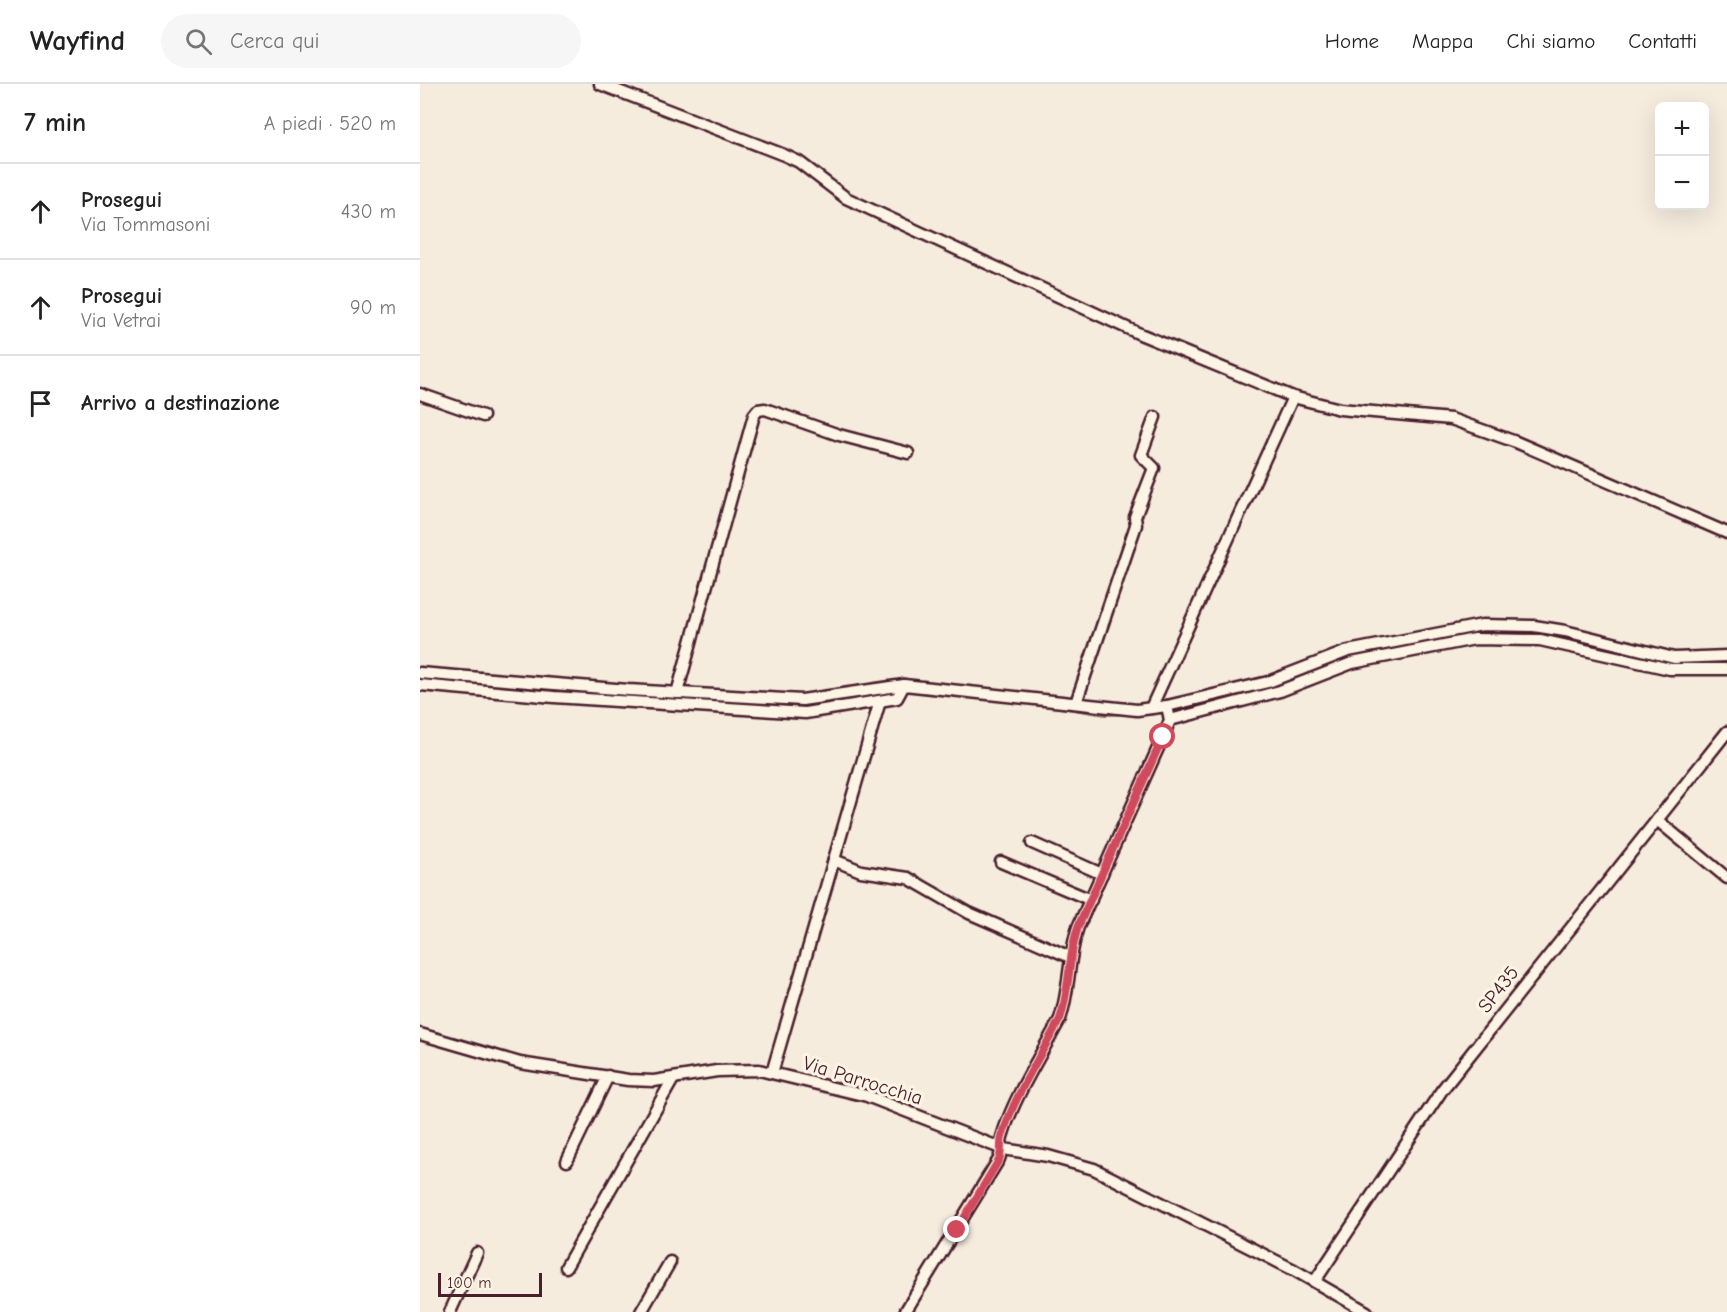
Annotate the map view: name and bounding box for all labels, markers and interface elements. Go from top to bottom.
search box [161,14,581,68]
text: Wayfind [30,25,125,57]
icon: search [182,25,215,58]
text: Cerca qui [230,28,320,54]
text: Home [1325,29,1379,53]
text: Mappa [1412,29,1474,53]
text: Chi siamo [1507,29,1595,53]
text: Contatti [1628,29,1697,53]
map controls [1655,102,1709,210]
button: + [1655,102,1709,156]
text: 7 min [24,108,86,138]
text: A piedi · 520 m [264,112,396,135]
button: − [1655,156,1709,210]
text: Prosegui [81,187,162,213]
icon: ahead [24,195,57,228]
text: 430 m [341,200,396,223]
text: Via Tommasoni [81,213,210,236]
text: Prosegui [81,283,162,309]
icon: ahead [24,291,57,324]
text: 90 m [350,296,396,319]
text: Via Vetrai [81,309,161,332]
icon: arrive [24,387,57,420]
text: Arrivo a destinazione [81,390,280,416]
route start [1149,723,1175,749]
street label: SP435 [1473,961,1524,1017]
street label: Via Parrocchia [800,1051,925,1110]
route end [943,1216,969,1242]
scale bar [438,1270,542,1298]
text: 100 m [447,1274,491,1292]

